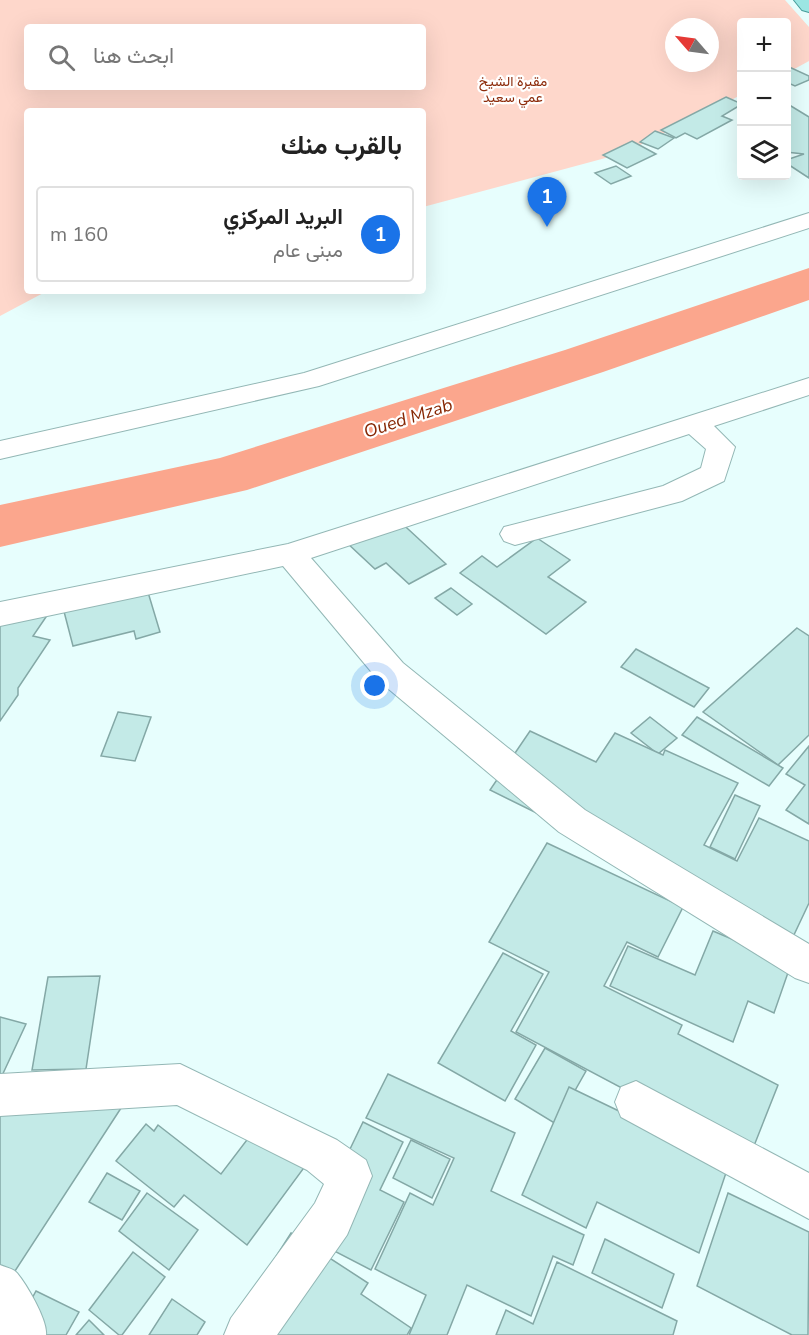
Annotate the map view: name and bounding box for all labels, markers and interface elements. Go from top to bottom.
north arrow [665,18,719,72]
map controls [737,18,791,180]
button: + [737,18,791,72]
search box [24,24,426,90]
icon: search [45,41,78,74]
text: ابحث هنا [93,41,174,71]
park label: مقبرة الشيخ عمي سعيد [479,72,547,109]
button: − [737,72,791,126]
button: layers [737,126,791,180]
text: بالقرب منك [281,128,402,163]
pin: 1 [528,178,566,227]
text: البريد المركزي [223,202,343,232]
text: 160 m [50,221,108,248]
text: 1 [375,221,387,248]
text: مبنى عام [273,237,343,264]
water label: Oued Mzab [360,392,456,444]
your location [360,671,389,700]

